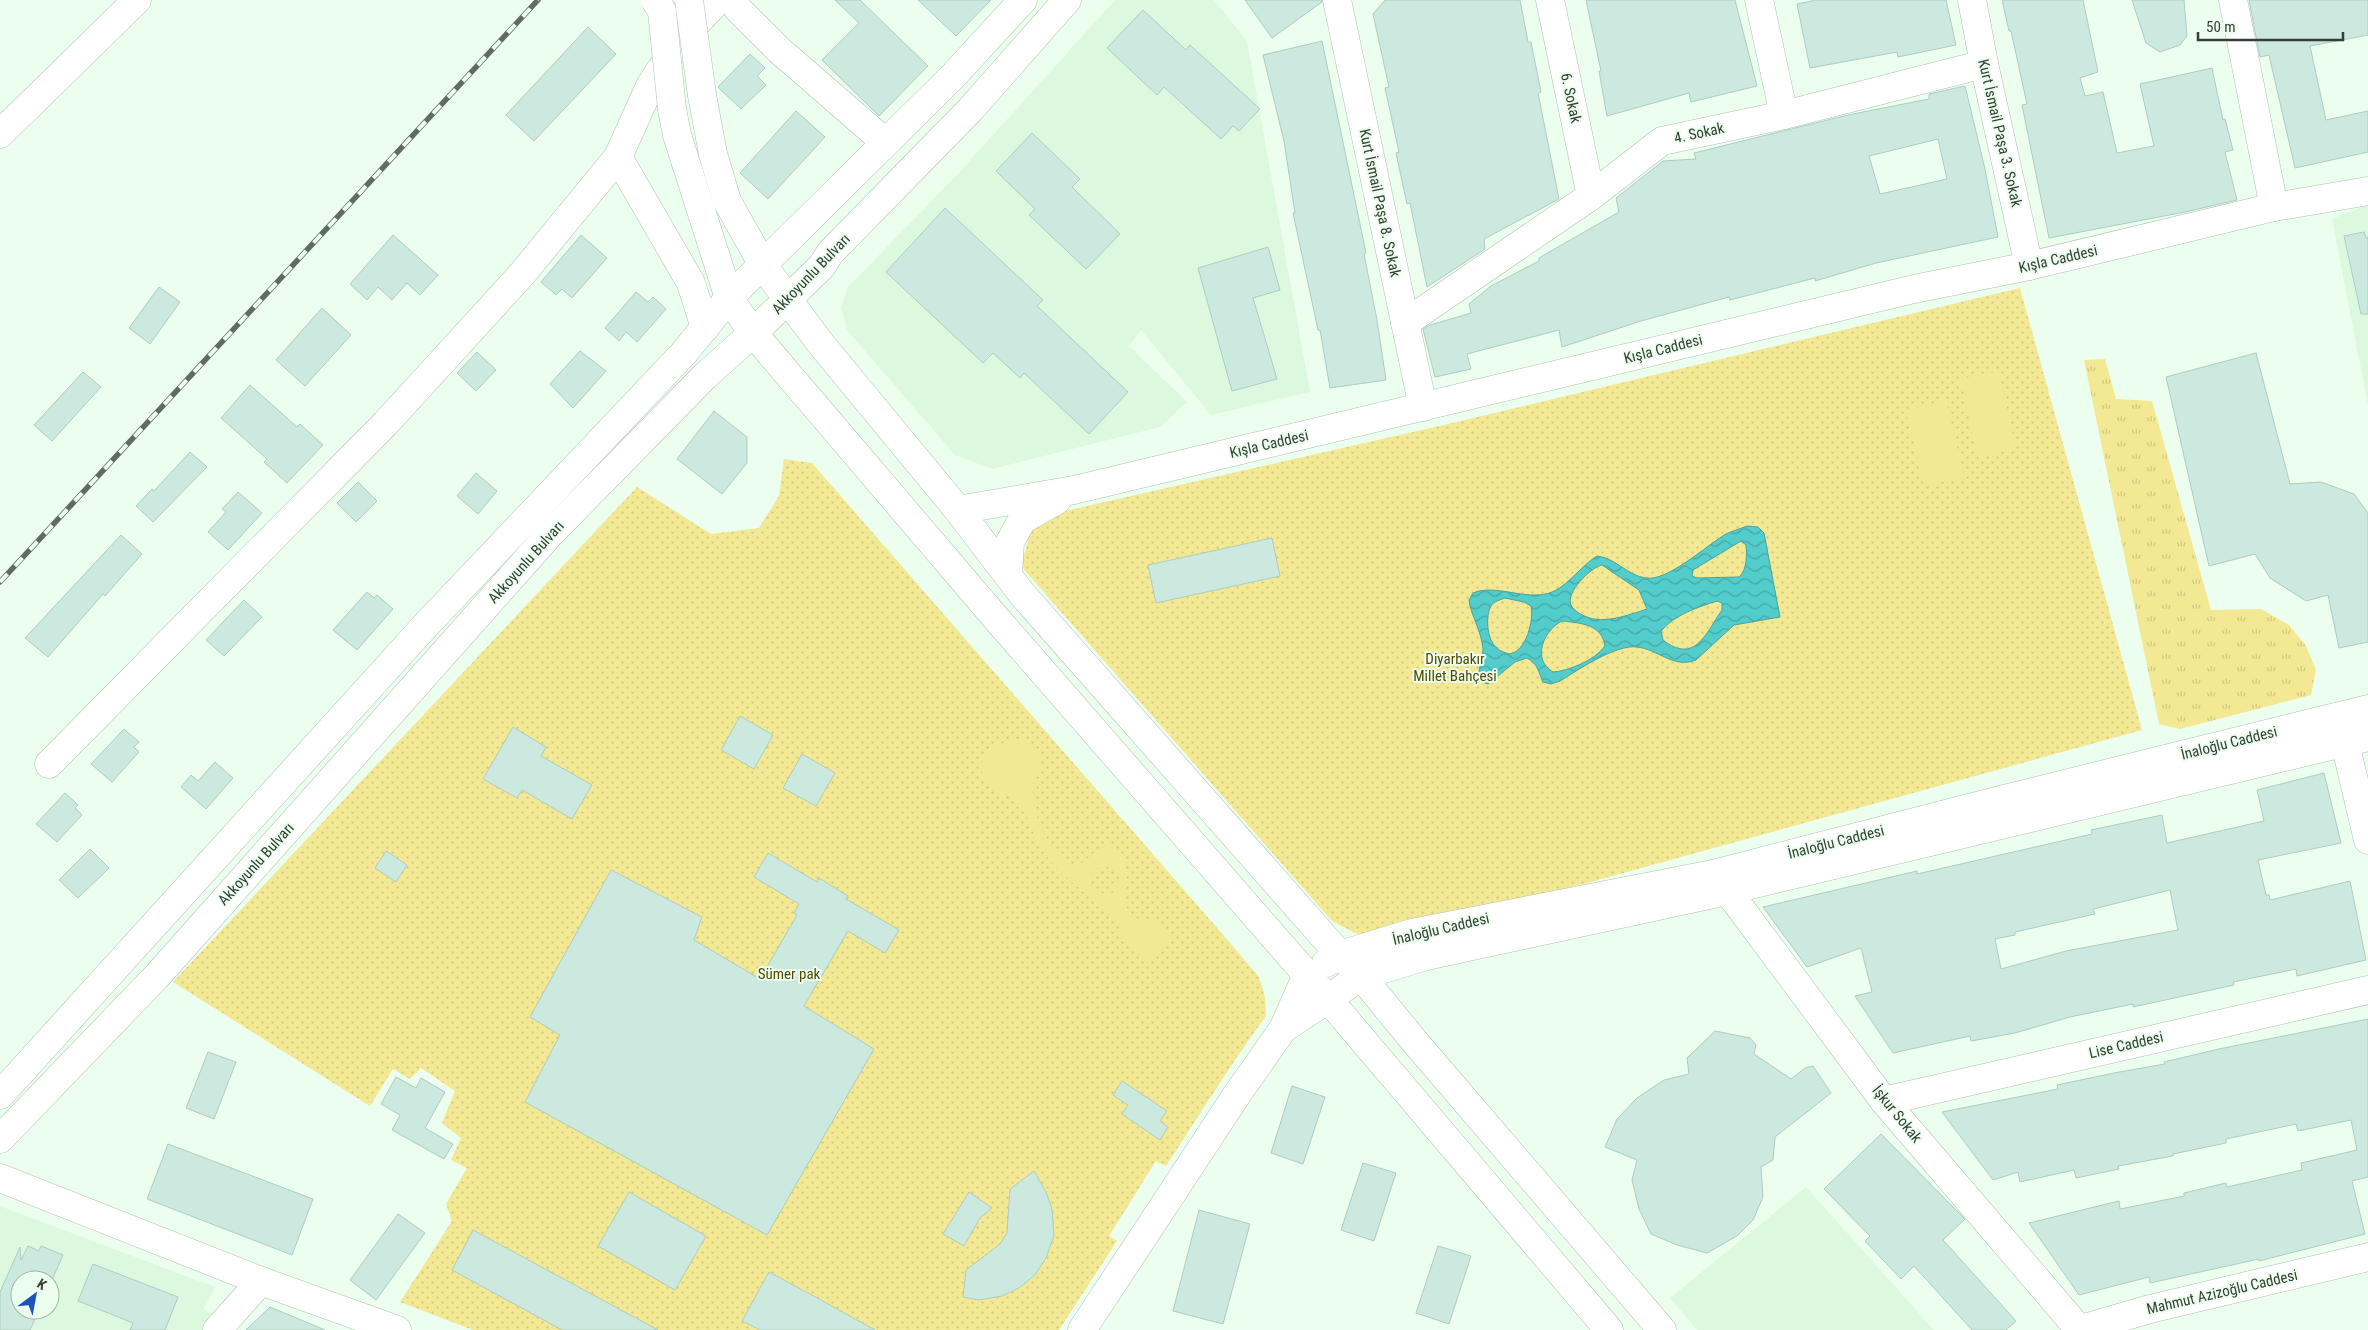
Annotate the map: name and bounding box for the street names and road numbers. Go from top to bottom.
street label: Kurt İsmail Paşa 3. Sokak [1974,57,2026,209]
street label: 6. Sokak [1557,71,1585,125]
street label: 4. Sokak [1672,119,1726,147]
street label: Kurt İsmail Paşa 8. Sokak [1355,127,1405,279]
street label: Akkoyunlu Bulvarı [768,230,854,318]
street label: Kışla Caddesi [2017,241,2099,277]
street label: Kışla Caddesi [1622,331,1704,367]
street label: Kışla Caddesi [1228,426,1310,462]
street label: Akkoyunlu Bulvarı [484,517,568,607]
street label: İnaloğlu Caddesi [2179,722,2279,764]
street label: Akkoyunlu Bulvarı [214,819,298,909]
street label: İnaloğlu Caddesi [1786,821,1886,863]
street label: İnaloğlu Caddesi [1391,909,1491,949]
street label: Lise Caddesi [2087,1028,2165,1062]
street label: İşkur Sokak [1868,1082,1926,1147]
street label: Mahmut Azizoğlu Caddesi [2145,1266,2299,1318]

